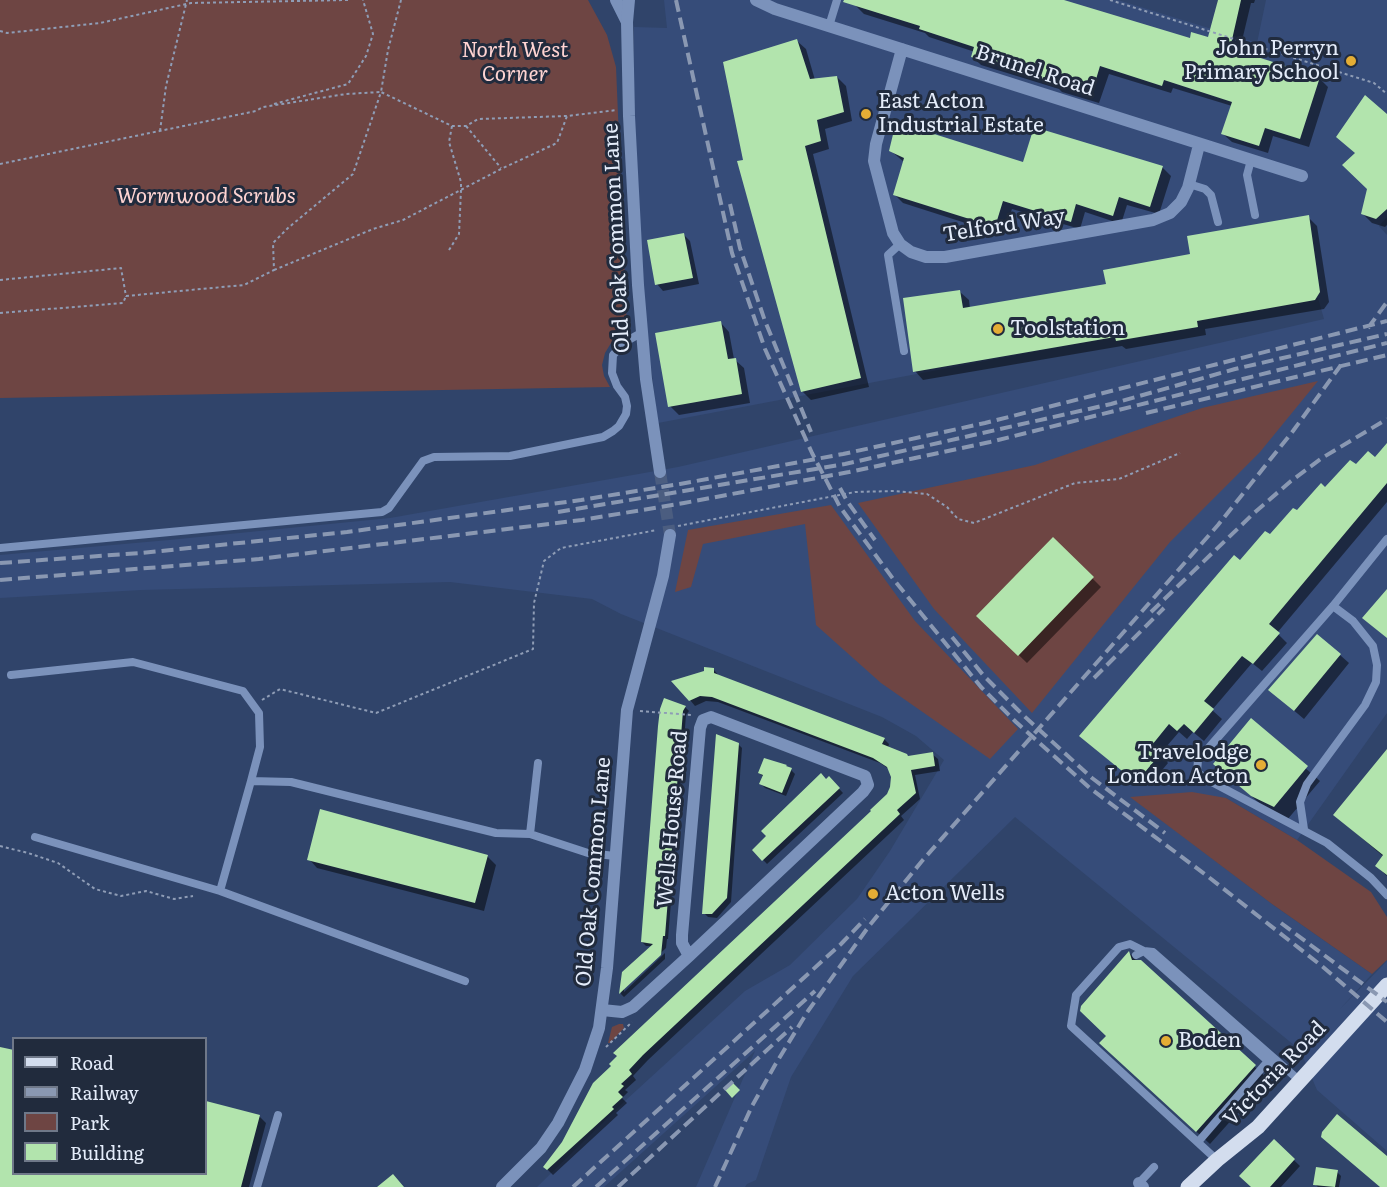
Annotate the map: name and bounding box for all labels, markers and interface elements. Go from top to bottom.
place label: John Perryn Primary School [1184,36,1339,86]
park label: North West Corner [461,38,569,88]
street label: Brunel Road [972,40,1098,102]
marker: John Perryn Primary School [1344,54,1358,68]
place label: East Acton Industrial Estate [878,89,1044,139]
marker: East Acton Industrial Estate [859,107,873,121]
street label: Old Oak Common Lane [598,122,636,354]
park label: Wormwood Scrubs [116,184,296,210]
street label: Telford Way [941,204,1067,248]
place label: Toolstation [1010,316,1125,342]
marker: Toolstation [991,322,1005,336]
street label: Wells House Road [653,729,693,909]
place label: Travelodge London Acton [1107,740,1249,790]
street label: Old Oak Common Lane [571,756,617,988]
marker: Travelodge London Acton [1254,758,1268,772]
place label: Acton Wells [885,881,1005,907]
marker: Acton Wells [866,887,880,901]
street label: Victoria Road [1219,1016,1331,1132]
place label: Boden [1178,1028,1241,1054]
marker: Boden [1159,1034,1173,1048]
legend [12,1037,207,1175]
text: Road [70,1049,114,1076]
text: Railway [70,1079,139,1106]
text: Park [70,1109,109,1136]
text: Building [70,1139,144,1166]

